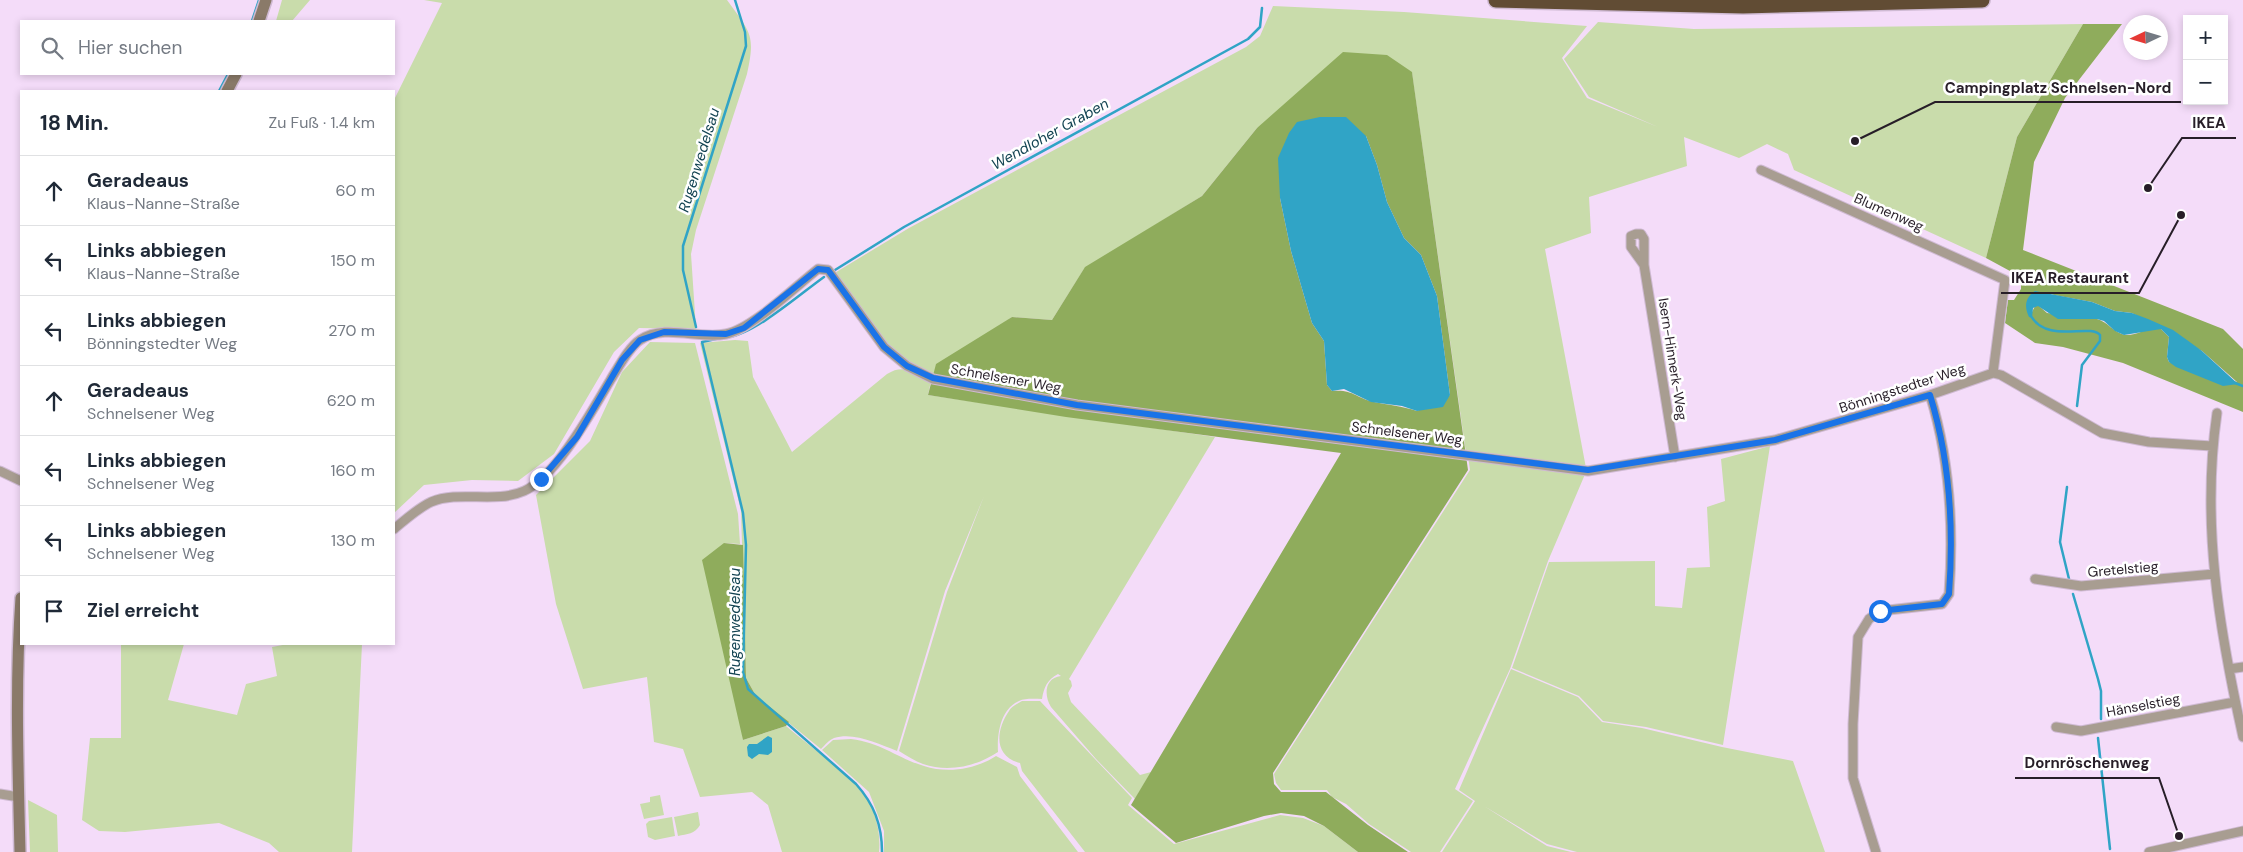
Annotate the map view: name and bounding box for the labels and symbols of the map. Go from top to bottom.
north arrow [2123,15,2168,60]
callout: Campingplatz Schnelsen-Nord [1935,72,2181,102]
text: Campingplatz Schnelsen-Nord [1945,78,2171,98]
water label: Wendloher Graben [988,93,1113,175]
water label: Rugenwedelsau [674,105,724,215]
callout: IKEA [2182,108,2236,138]
text: IKEA [2192,113,2226,133]
street label: Blumenweg [1851,189,1927,235]
callout: IKEA Restaurant [2001,263,2139,293]
text: IKEA Restaurant [2011,268,2129,288]
street label: Isern-Hinnerk-Weg [1654,296,1692,422]
street label: Schnelsener Weg [949,359,1063,397]
street label: Bönningstedter Weg [1837,359,1967,417]
street label: Schnelsener Weg [1350,417,1464,449]
route end [530,468,553,491]
street label: Gretelstieg [2087,557,2159,581]
water label: Rugenwedelsau [725,568,745,676]
route start [1869,600,1892,623]
street label: Hänselstieg [2105,689,2182,721]
callout: Dornröschenweg [2015,748,2159,778]
text: Dornröschenweg [2025,753,2149,773]

